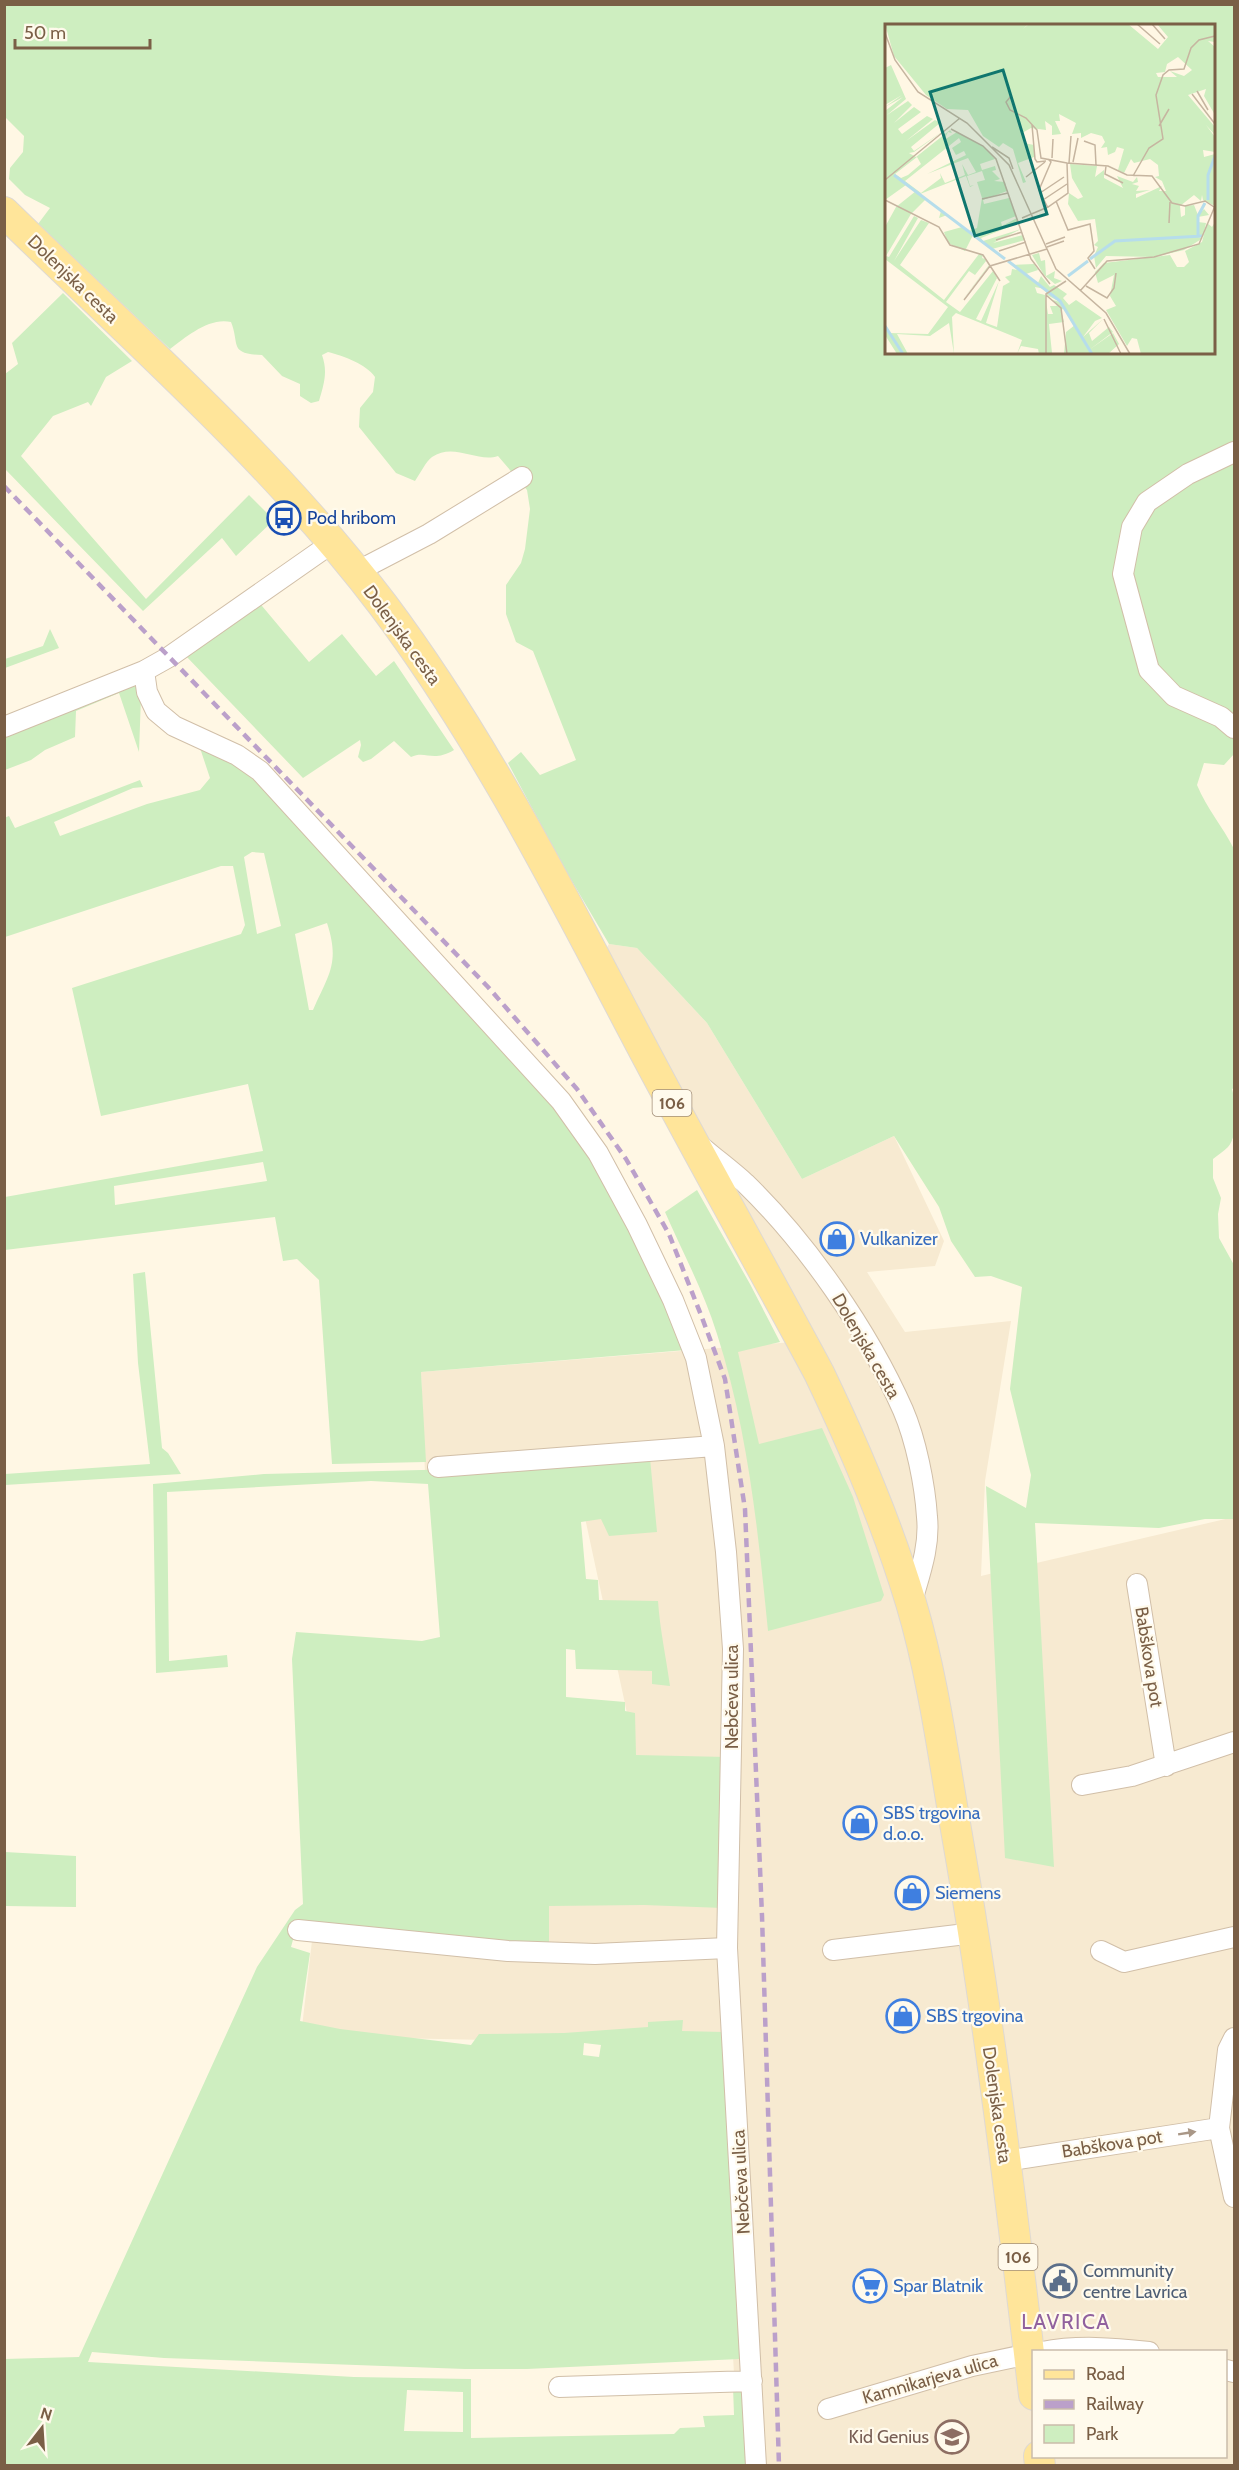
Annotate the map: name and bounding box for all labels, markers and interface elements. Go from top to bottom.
scale bar [15,12,150,50]
text: 50 m [24,22,66,44]
inset map [885,24,1215,354]
street label: Dolenjska cesta [23,230,123,328]
bus stop icon: Pod hribom [266,500,302,536]
place label: Pod hribom [307,507,396,529]
street label: Dolenjska cesta [359,581,446,689]
road number: 106 [652,1090,692,1116]
shop icon: Vulkanizer [819,1221,855,1257]
place label: Vulkanizer [860,1228,938,1250]
street label: Dolenjska cesta [827,1290,905,1403]
street label: Babškova pot [1130,1605,1168,1709]
street label: Nebčeva ulica [721,1644,743,1749]
place label: SBS trgovina d.o.o. [883,1802,981,1845]
shop icon: SBS trgovina d.o.o. [842,1805,878,1841]
shop icon: Siemens [894,1875,930,1911]
place label: Siemens [935,1882,1001,1904]
shop icon: SBS trgovina [885,1998,921,2034]
place label: SBS trgovina [926,2005,1024,2027]
street label: Dolenjska cesta [978,2045,1016,2165]
street label: Babškova pot [1060,2125,1164,2163]
one-way arrow [1178,2128,1197,2137]
street label: Nebčeva ulica [727,2129,755,2235]
road number: 106 [998,2244,1038,2270]
place label: Community centre Lavrica [1083,2260,1188,2303]
public building icon: Community centre Lavrica [1042,2263,1078,2299]
supermarket icon: Spar Blatnik [852,2268,888,2304]
place label: Spar Blatnik [893,2275,984,2297]
district label: LAVRICA [1021,2309,1111,2334]
street label: Kamnikarjeva ulica [860,2349,1000,2409]
legend [1032,2350,1227,2458]
text: Road [1086,2363,1125,2385]
text: Railway [1086,2393,1144,2415]
north arrow [12,2398,72,2458]
text: N [38,2403,54,2425]
school or university icon: Kid Genius [934,2419,970,2455]
text: Park [1086,2423,1119,2445]
place label: Kid Genius [849,2426,929,2448]

